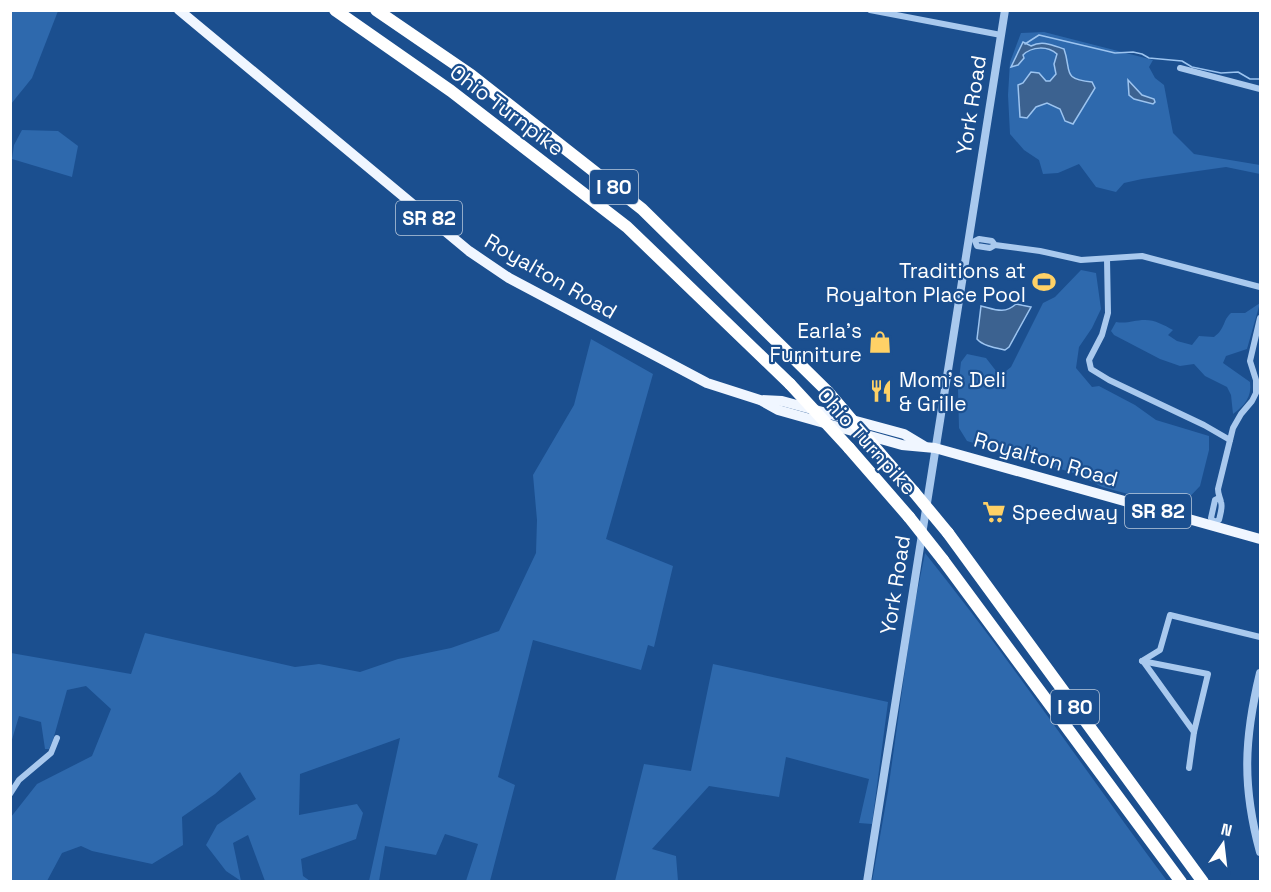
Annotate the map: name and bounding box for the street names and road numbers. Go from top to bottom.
street label: York Road [950,53,992,157]
street label: Ohio Turnpike [445,58,569,162]
road number: I 80 [590,170,638,204]
road number: SR 82 [396,201,462,235]
street label: Royalton Road [480,227,622,325]
street label: Ohio Turnpike [811,381,923,501]
street label: Royalton Road [971,426,1121,492]
road number: SR 82 [1125,494,1191,528]
street label: York Road [874,533,916,637]
road number: I 80 [1051,690,1099,724]

